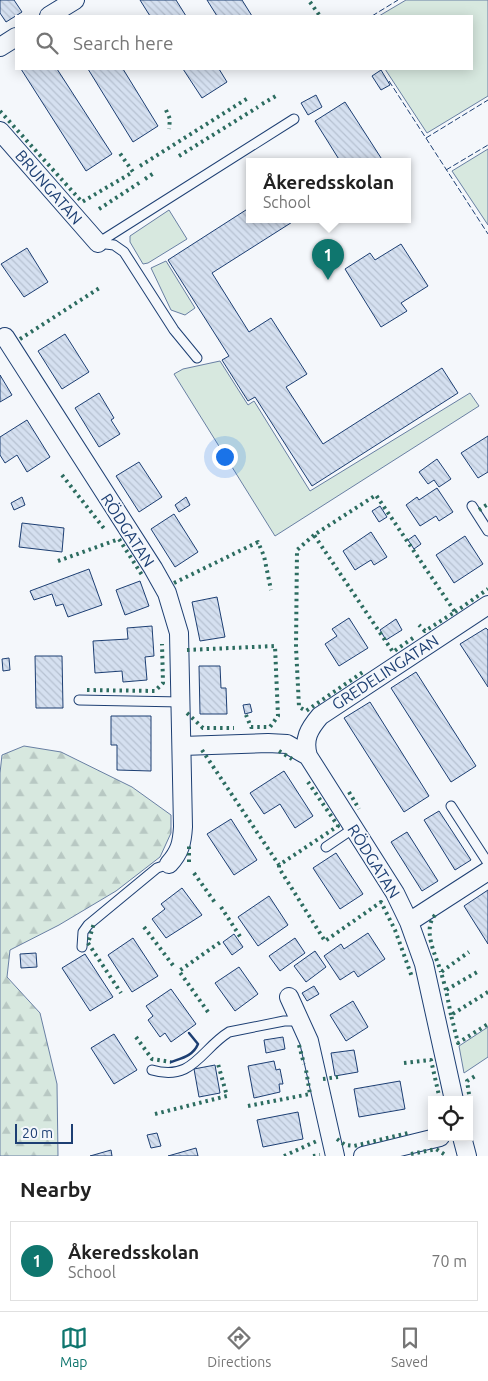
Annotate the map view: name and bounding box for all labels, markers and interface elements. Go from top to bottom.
search box [15,15,473,70]
icon: search [33,29,61,57]
text: Search here [73,32,173,54]
street label: BRUNGATAN [12,146,86,228]
popup [246,158,411,223]
text: Åkeredsskolan [263,171,394,193]
text: School [263,193,311,211]
pin: 1 [312,239,344,280]
your location [212,444,238,470]
street label: RÖDGATAN [98,490,158,570]
street label: GREDELINGATAN [328,631,442,713]
street label: RÖDGATAN [344,821,404,901]
map controls [428,1096,473,1141]
button: locate [428,1096,473,1141]
scale bar [15,1121,72,1144]
text: 20 m [22,1125,53,1141]
text: Nearby [20,1177,91,1201]
text: Åkeredsskolan [68,1241,199,1263]
text: 1 [32,1252,42,1270]
text: 70 m [431,1252,467,1270]
text: School [68,1263,116,1281]
tab: Map [60,1324,88,1370]
tab: Directions [207,1324,271,1370]
tab: Saved [391,1324,428,1370]

